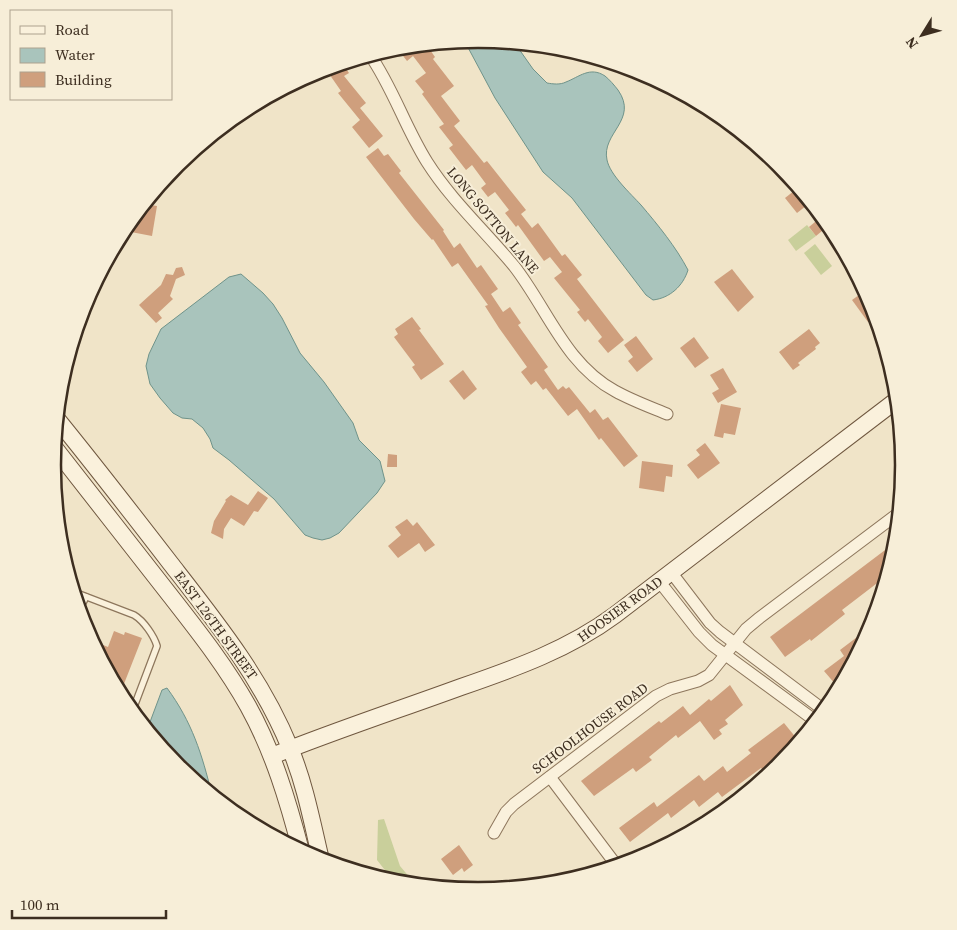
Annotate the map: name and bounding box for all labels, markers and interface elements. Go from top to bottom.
legend [10,10,172,100]
north arrow [897,10,947,60]
text: Road [55,19,89,40]
text: N [901,33,923,53]
text: Water [55,44,96,65]
text: Building [55,69,112,90]
street label: LONG SOTTON LANE [442,162,544,278]
street label: EAST 126TH STREET [170,567,263,684]
street label: HOOSIER ROAD [573,571,667,647]
street label: SCHOOLHOUSE ROAD [528,678,652,778]
scale bar [12,888,166,920]
text: 100 m [20,894,60,915]

